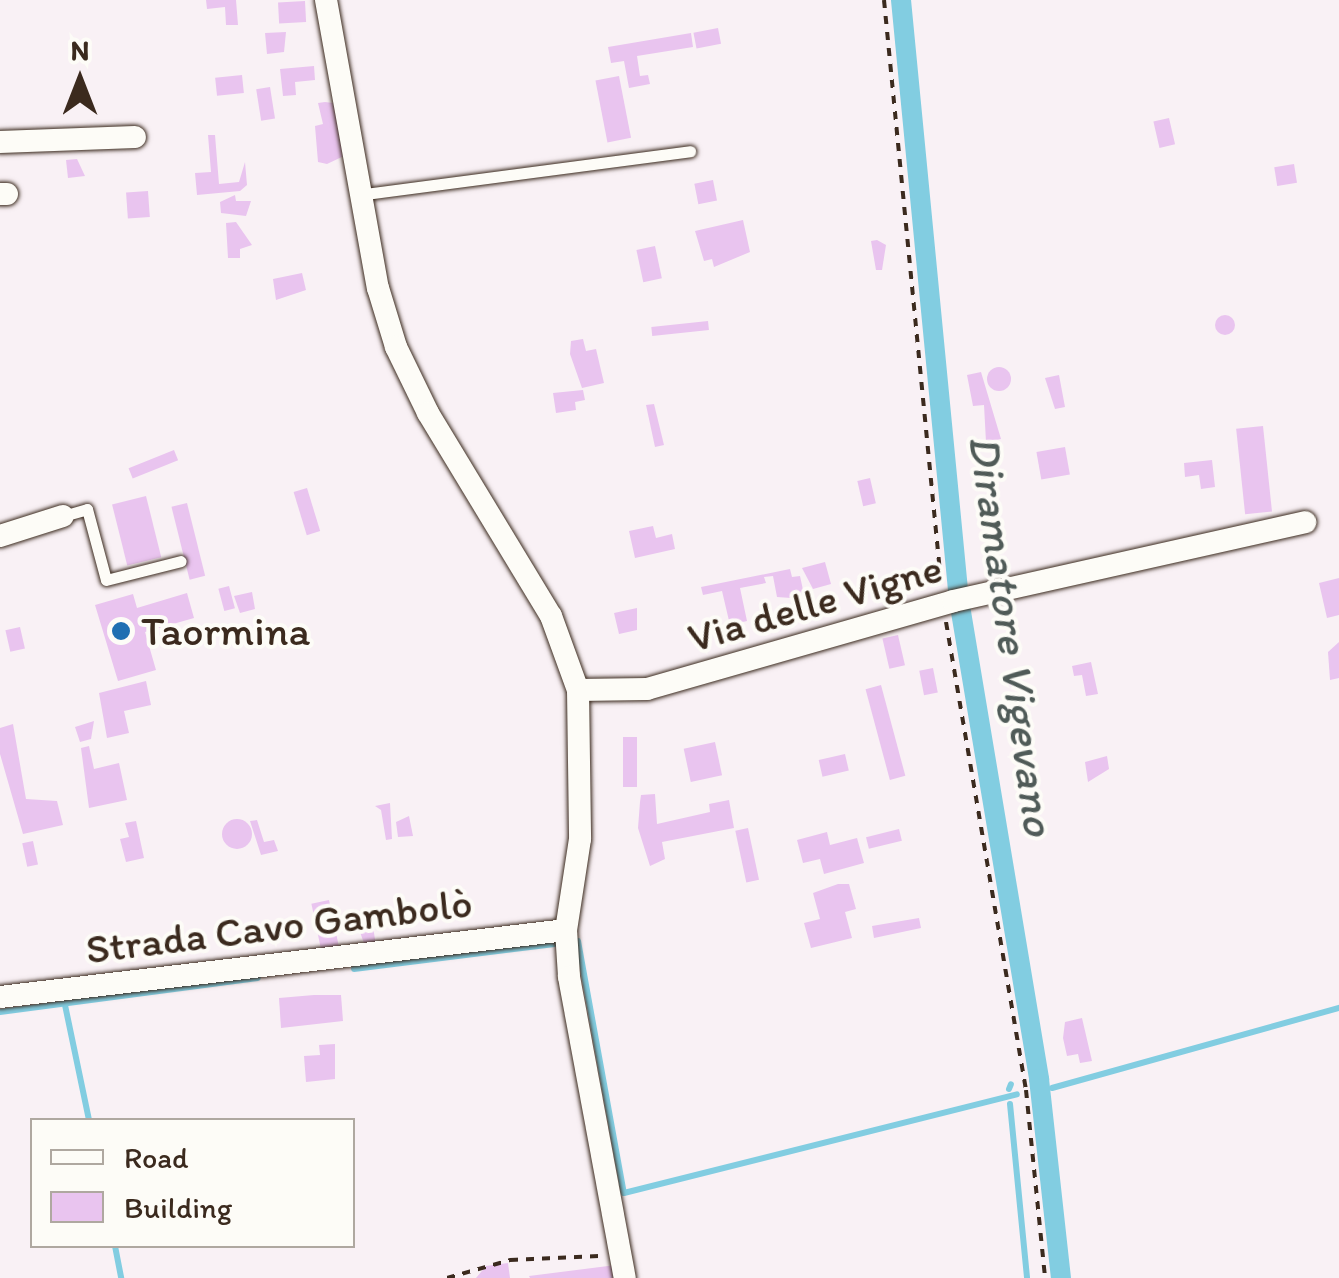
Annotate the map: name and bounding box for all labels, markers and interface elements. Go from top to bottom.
north arrow [30,30,130,130]
text: N [71,33,89,67]
water label: Diramatore Vigevano [957,430,1067,840]
street label: Via delle Vigne [683,543,947,663]
place label: Taormina [141,606,310,656]
marker: Taormina [110,620,132,642]
street label: Strada Cavo Gambolò [82,877,476,975]
legend [30,1118,355,1248]
text: Road [124,1139,189,1176]
text: Building [124,1189,232,1226]

